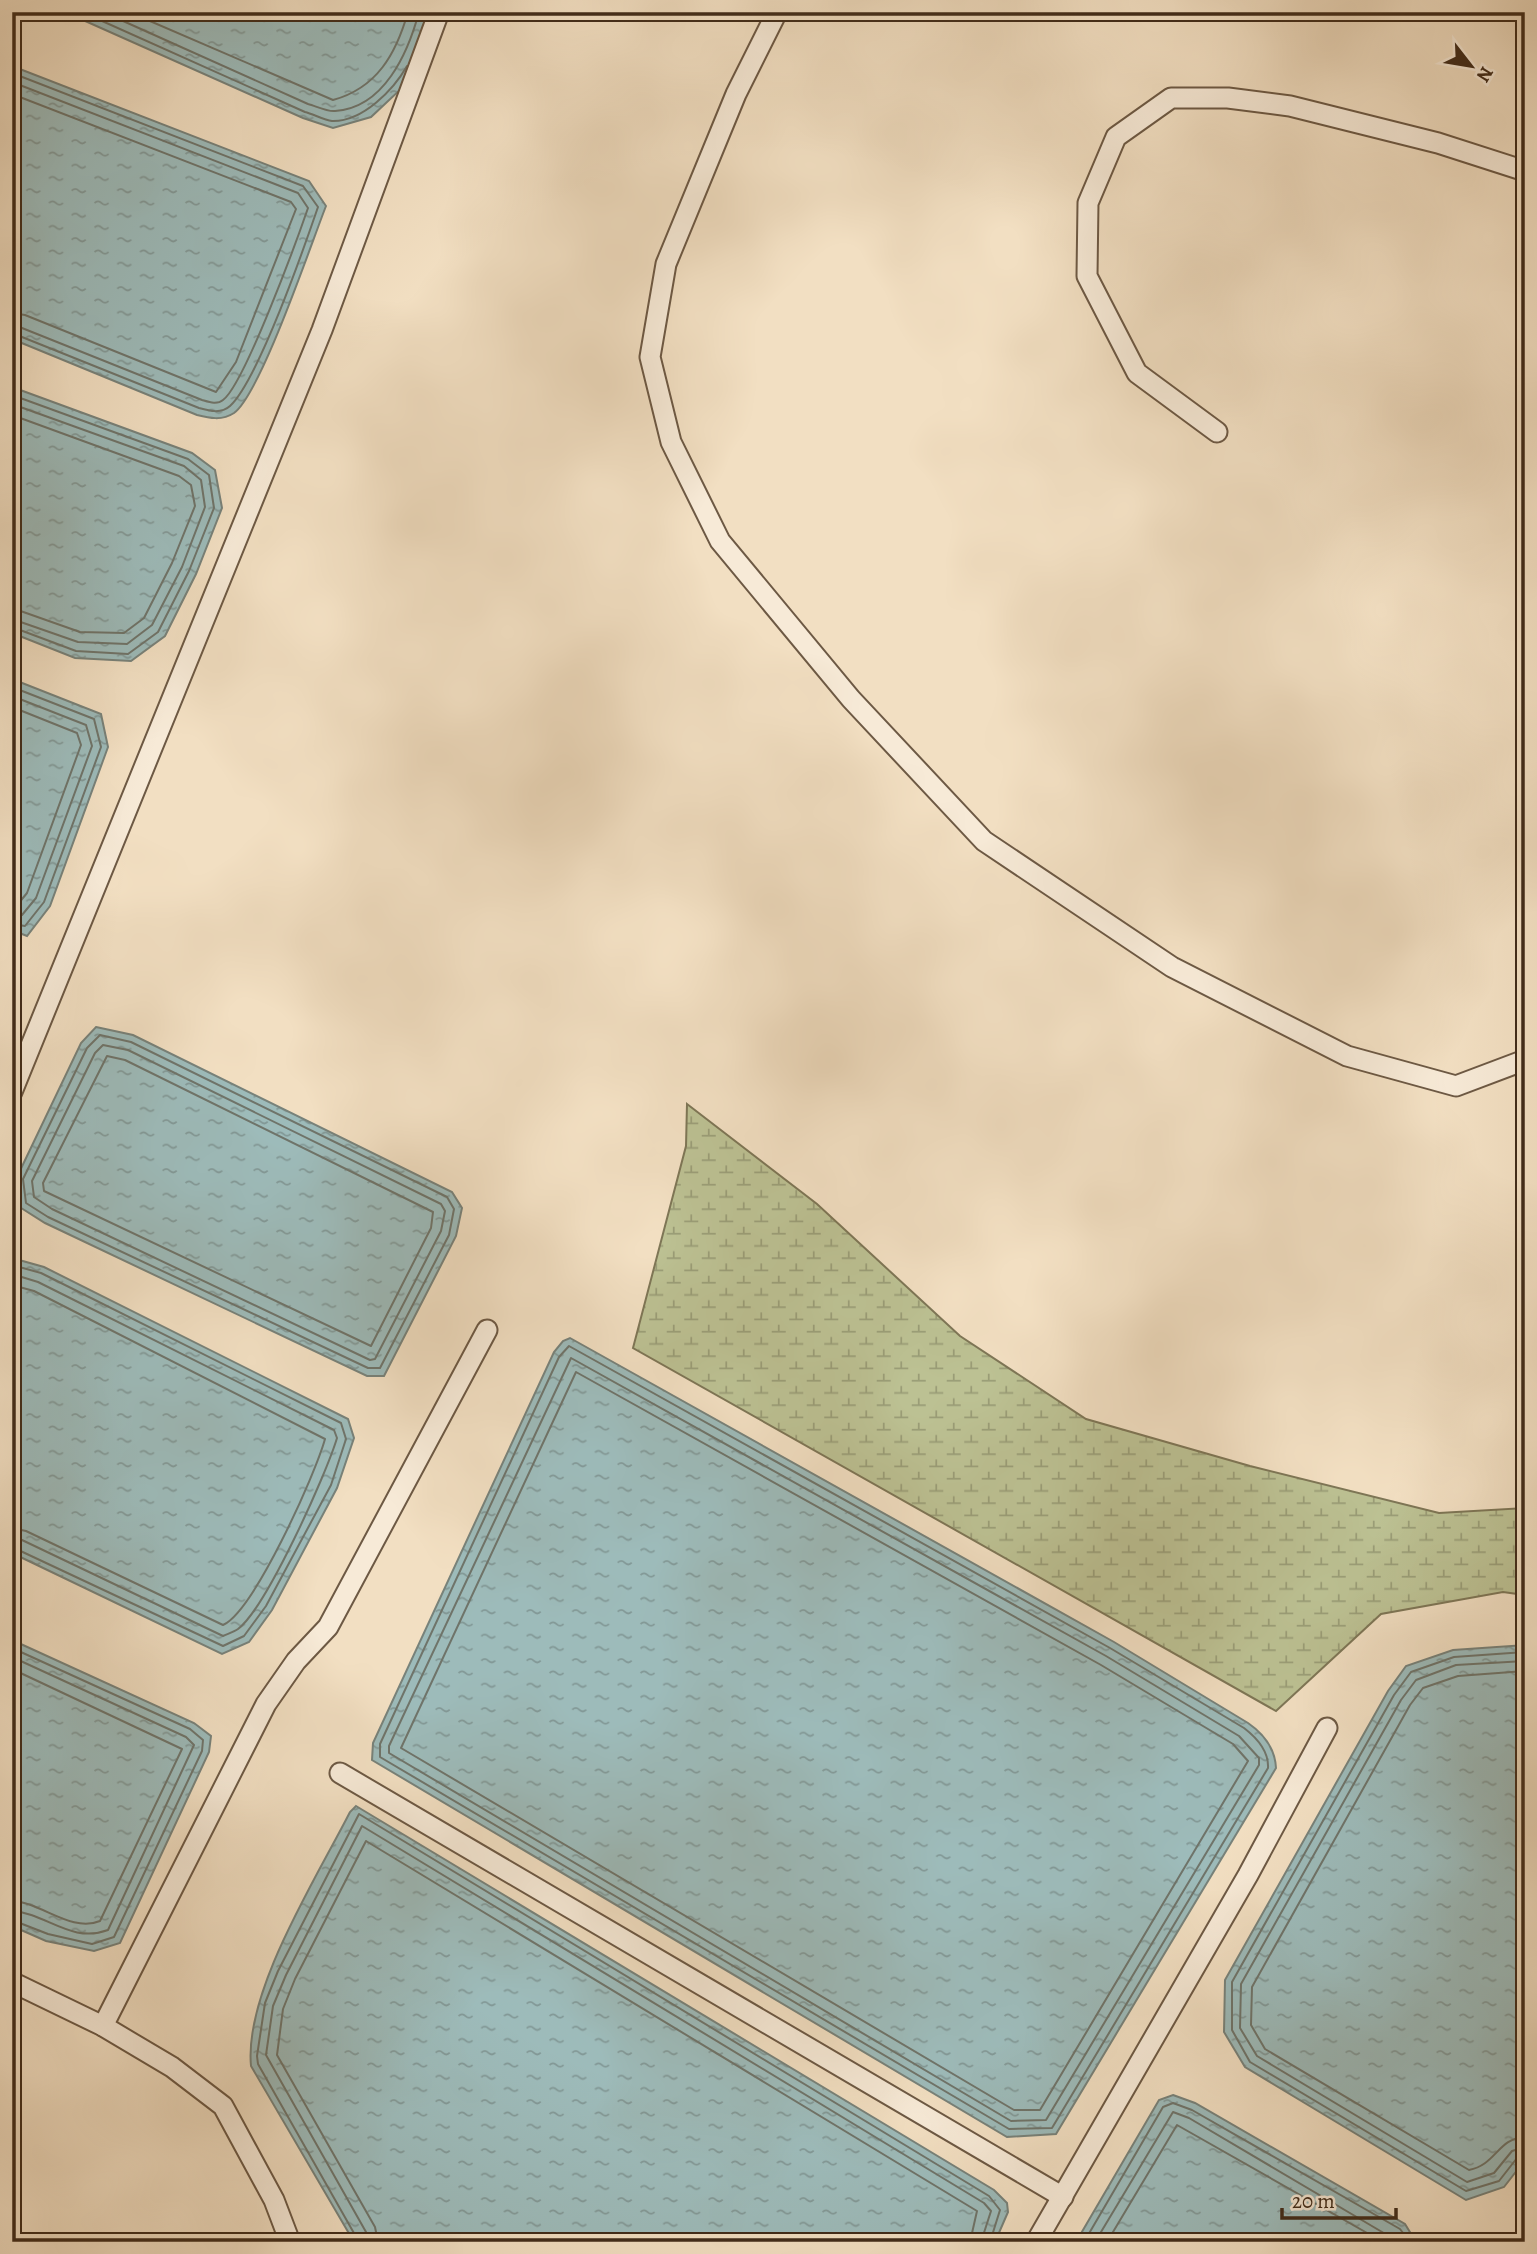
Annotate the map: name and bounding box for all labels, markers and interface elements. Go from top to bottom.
north arrow [1436,32,1506,102]
text: N [1470,62,1499,87]
scale bar [1282,2177,1395,2221]
text: 20 m [1292,2187,1335,2215]

